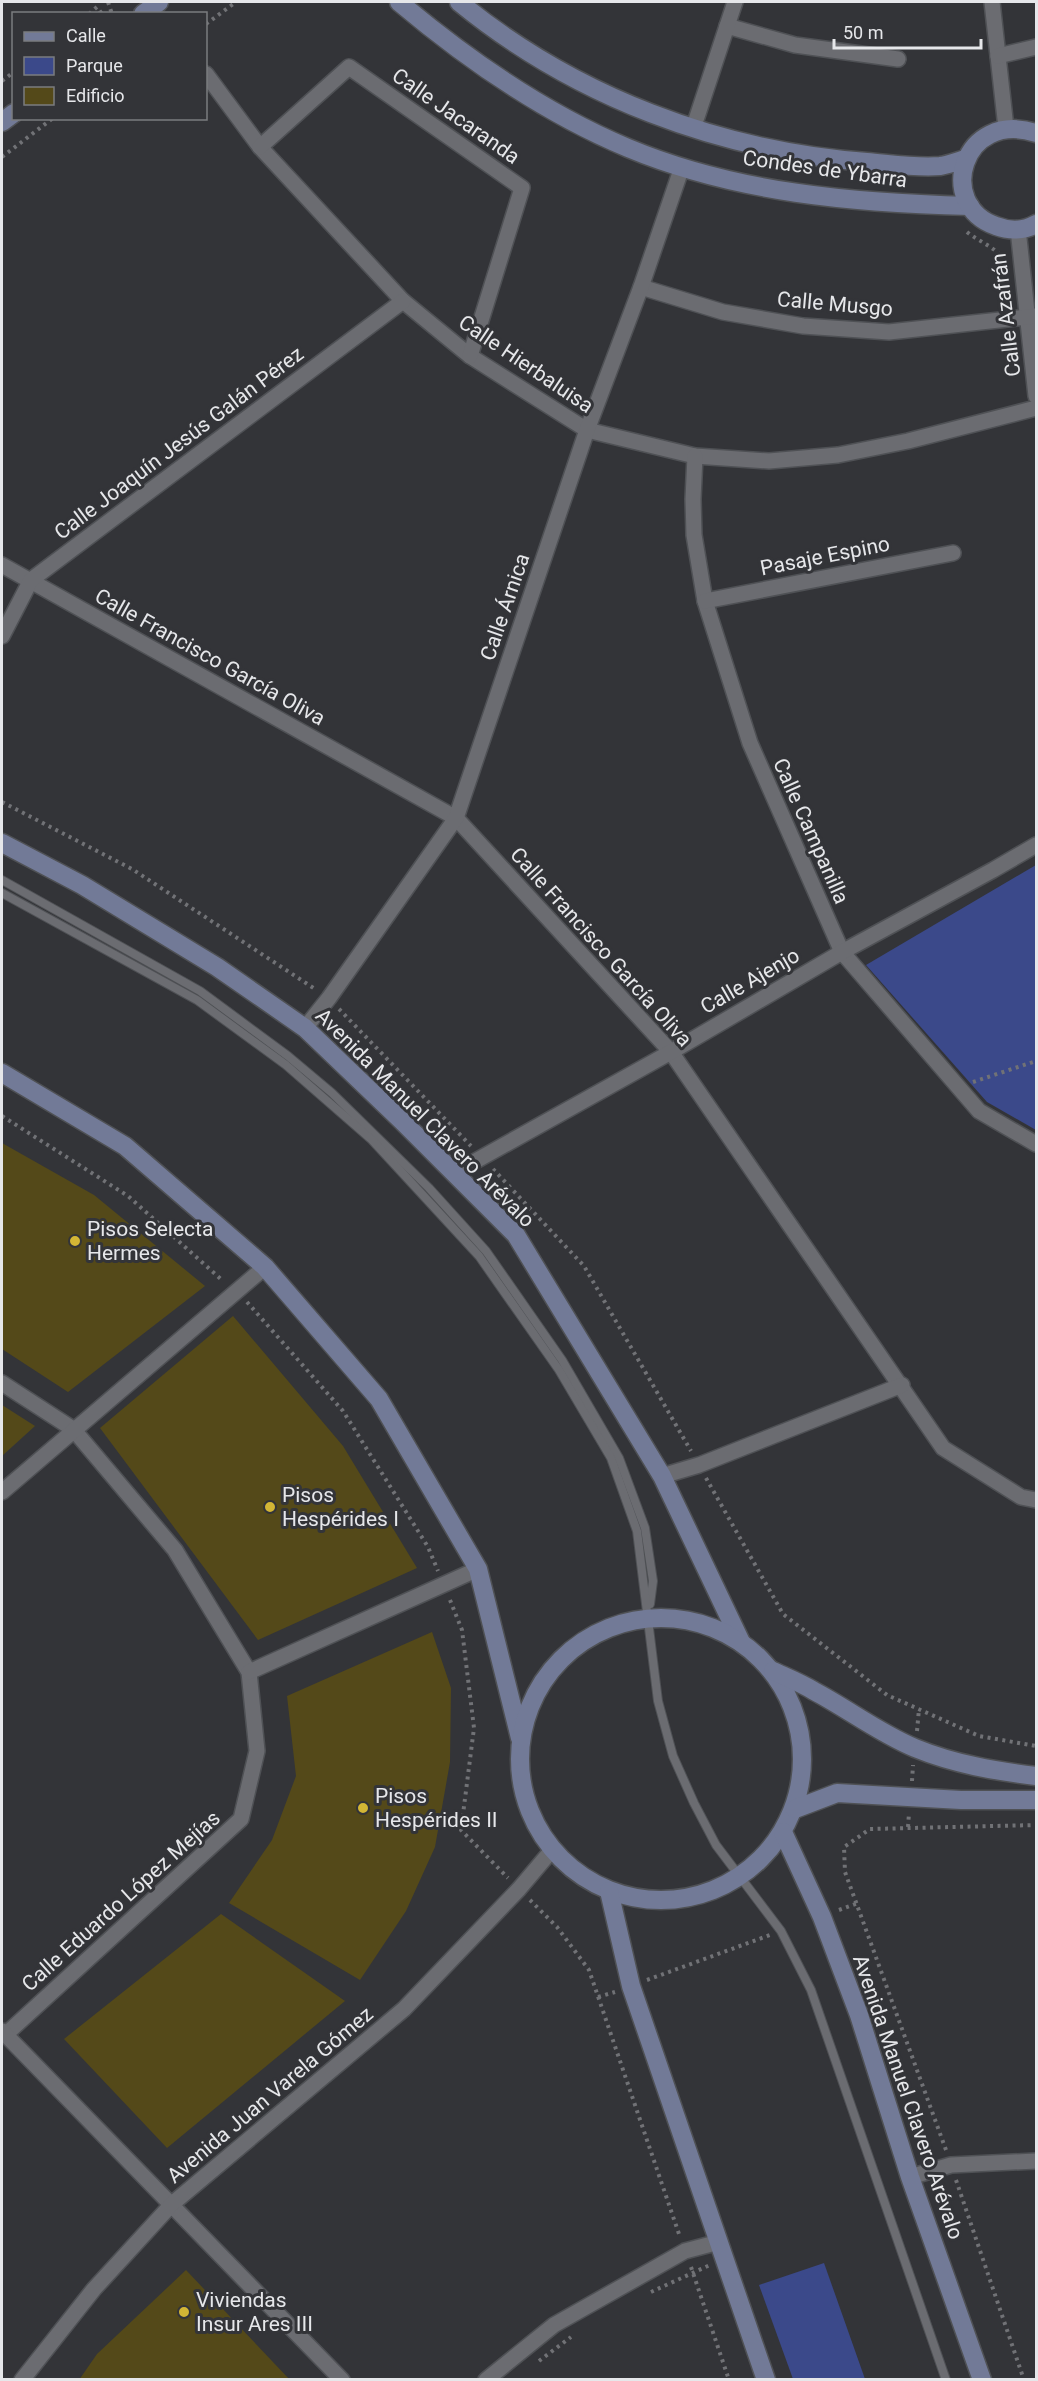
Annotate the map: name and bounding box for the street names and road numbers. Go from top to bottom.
street label: Calle Jacaranda [388,63,524,169]
street label: Condes de Ybarra [741,146,909,192]
street label: Calle Azafrán [987,252,1025,378]
street label: Calle Musgo [776,287,894,321]
street label: Calle Hierbaluisa [454,310,598,418]
street label: Calle Joaquín Jesús Galán Pérez [50,342,308,544]
street label: Pasaje Espino [758,532,892,580]
street label: Calle Árnica [475,550,535,664]
street label: Calle Francisco García Oliva [91,584,329,730]
street label: Calle Campanilla [768,755,854,907]
street label: Calle Francisco García Oliva [505,843,697,1051]
street label: Calle Ajenjo [696,943,804,1019]
street label: Avenida Manuel Clavero Arévalo [311,1004,539,1232]
street label: Calle Eduardo López Mejías [17,1806,225,1996]
street label: Avenida Manuel Clavero Arévalo [848,1952,968,2242]
street label: Avenida Juan Varela Gómez [162,2002,378,2188]

